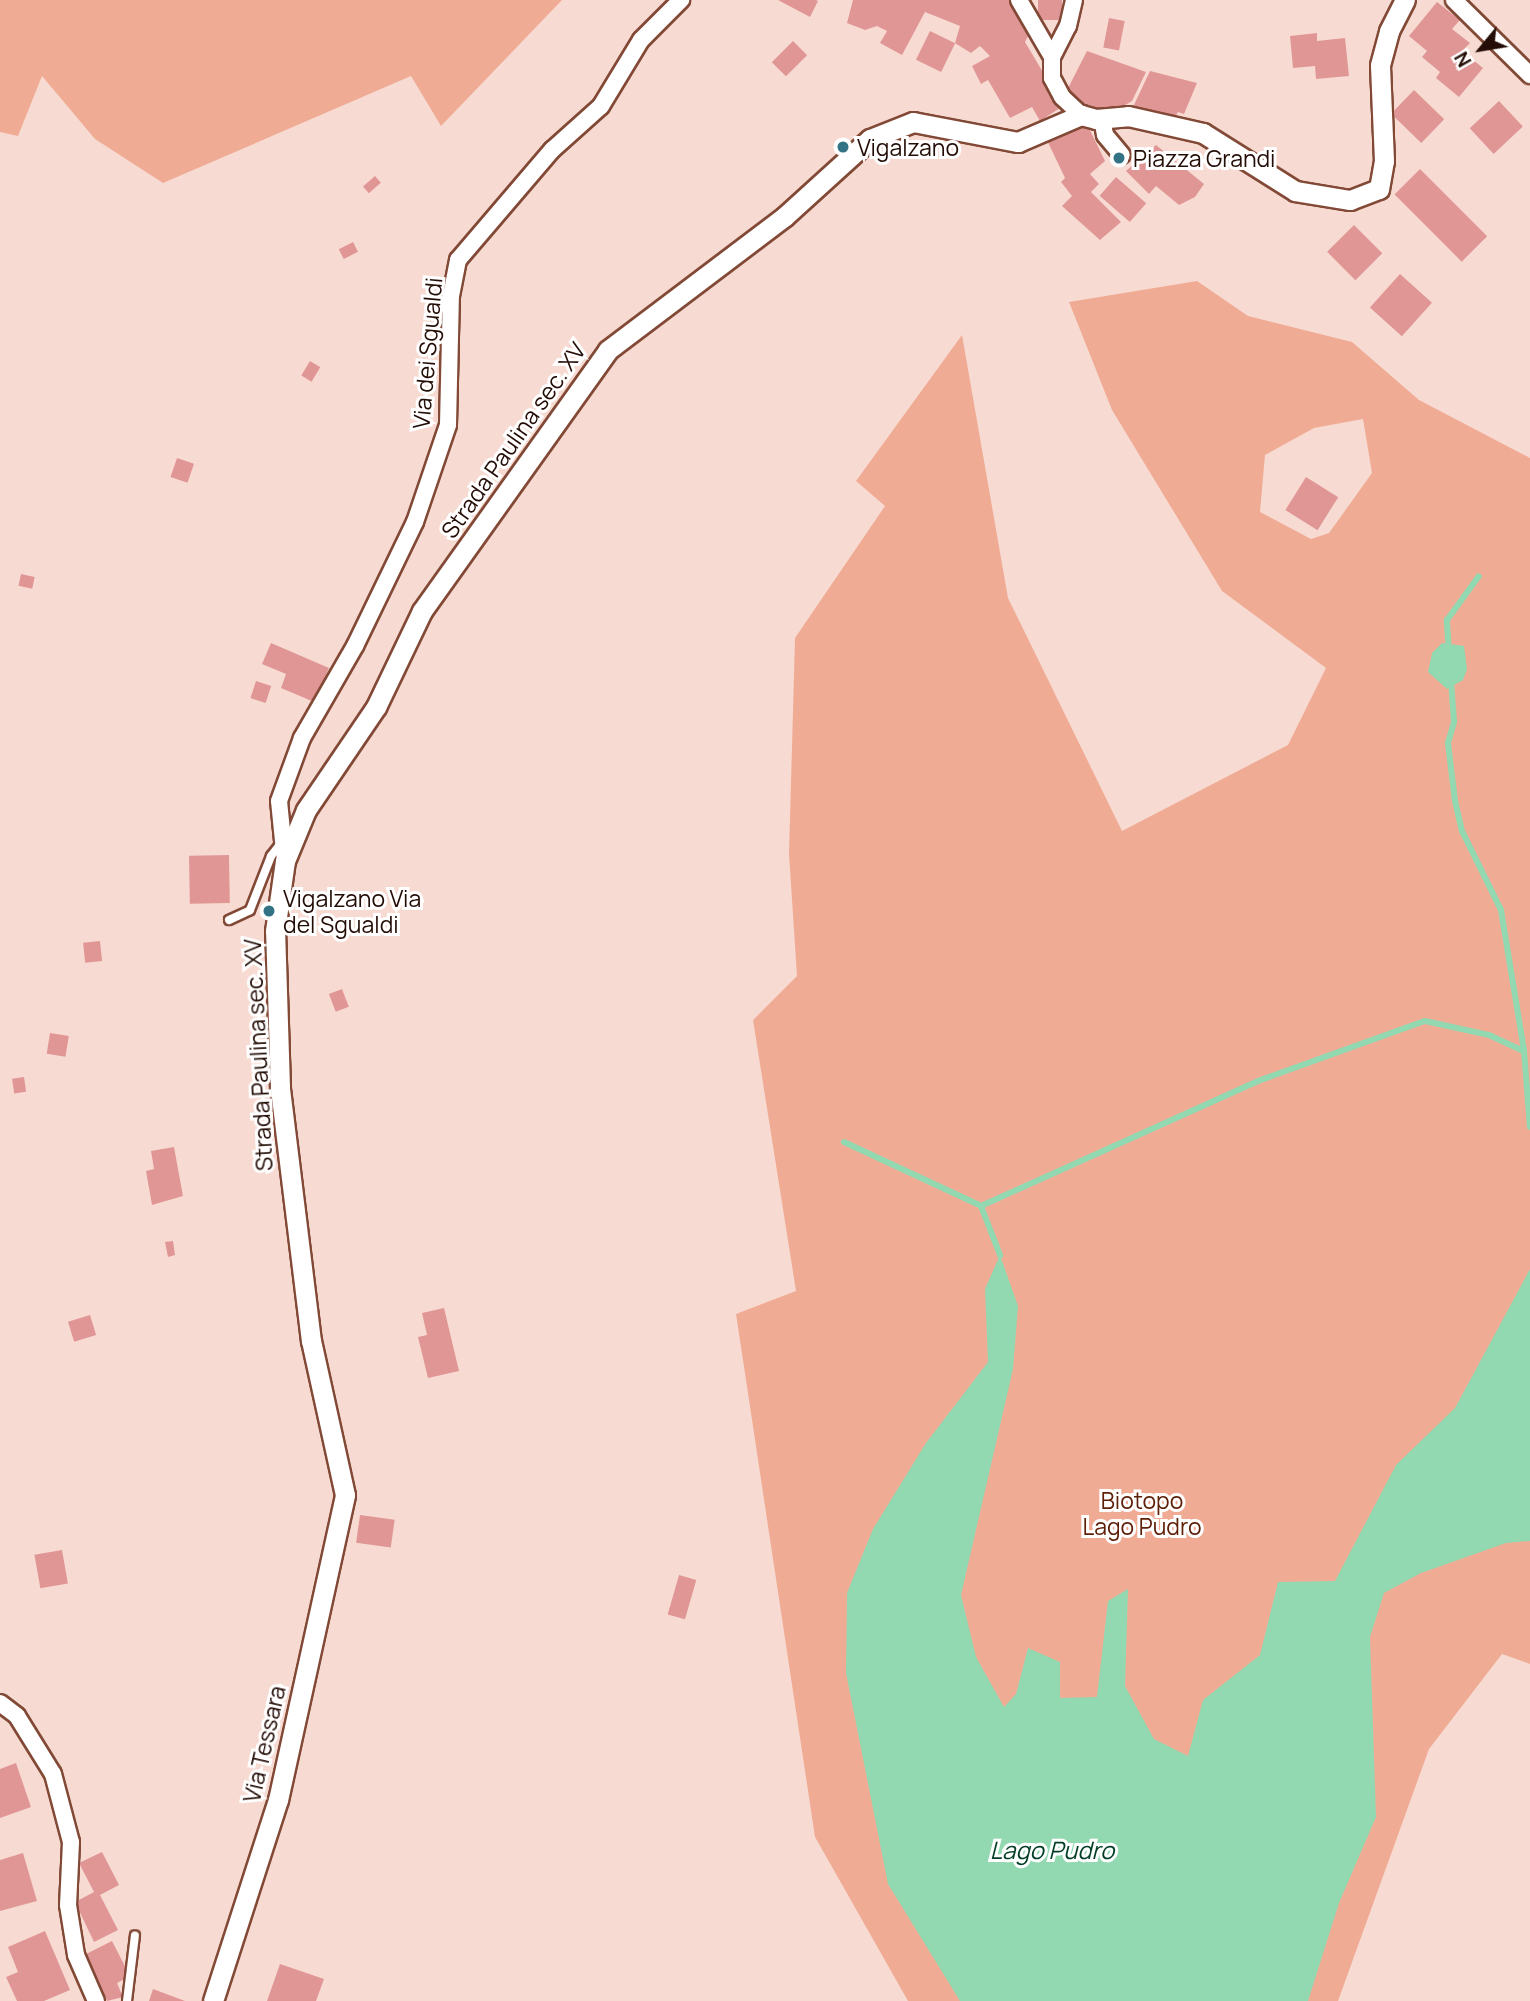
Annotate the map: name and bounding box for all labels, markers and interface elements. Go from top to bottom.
north arrow [1446,14,1516,84]
text: N [1448,47,1477,72]
place label: Vigalzano [857,133,959,161]
marker: Vigalzano [835,139,851,155]
place label: Piazza Grandi [1133,144,1275,172]
marker: Piazza Grandi [1111,150,1127,166]
street label: Via dei Sgualdi [407,276,447,430]
street label: Strada Paulina sec. XV [435,337,591,543]
place label: Vigalzano Via del Sgualdi [283,884,421,938]
marker: Vigalzano Via del Sgualdi [261,903,277,919]
street label: Strada Paulina sec. XV [238,938,278,1172]
park label: Biotopo Lago Pudro [1082,1486,1202,1540]
street label: Via Tessara [237,1683,291,1805]
water label: Lago Pudro [990,1836,1114,1864]

